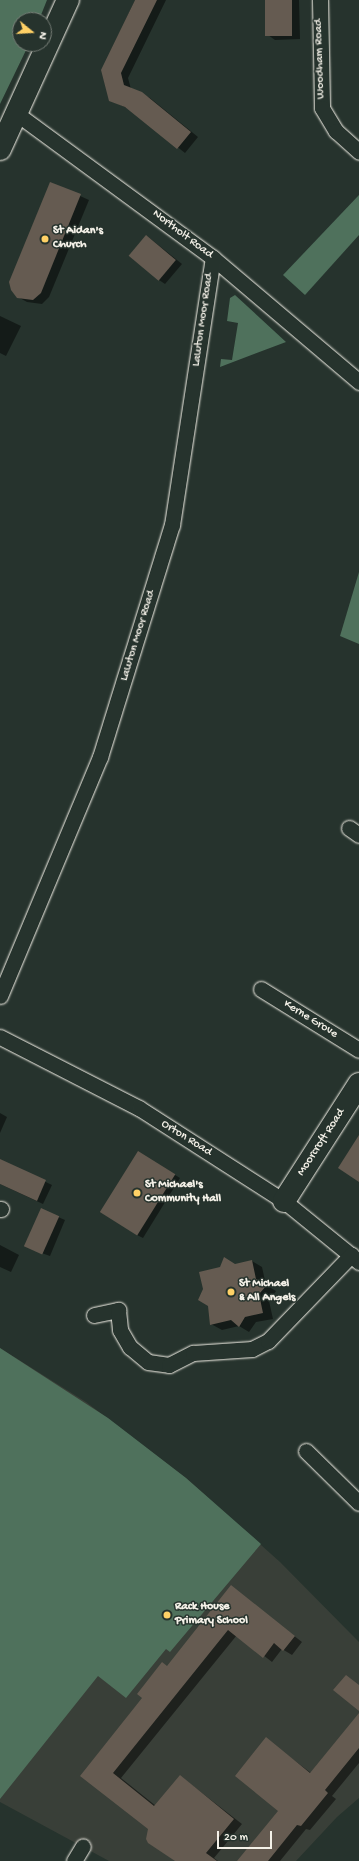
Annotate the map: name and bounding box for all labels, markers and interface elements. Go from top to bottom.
north arrow [12,12,52,52]
street label: Woodham Road [312,19,330,99]
text: N [36,30,49,41]
street label: Northolt Road [149,207,215,263]
place label: St Aidan's Church [53,225,103,253]
marker: St Aidan's Church [40,234,50,244]
street label: Lawton Moor Road [190,272,218,368]
street label: Lawton Moor Road [118,589,160,683]
street label: Kerne Grove [280,998,340,1042]
street label: Moorcroft Road [295,1107,349,1179]
street label: Orton Road [158,1118,214,1160]
place label: St Michael's Community Hall [145,1179,221,1207]
marker: St Michael's Community Hall [132,1188,142,1198]
place label: St Michael & All Angels [239,1278,295,1306]
marker: St Michael & All Angels [226,1287,236,1297]
place label: Rack House Primary School [175,1601,248,1629]
marker: Rack House Primary School [162,1610,172,1620]
scale bar [219,1823,274,1849]
text: 20 m [224,1831,248,1845]

